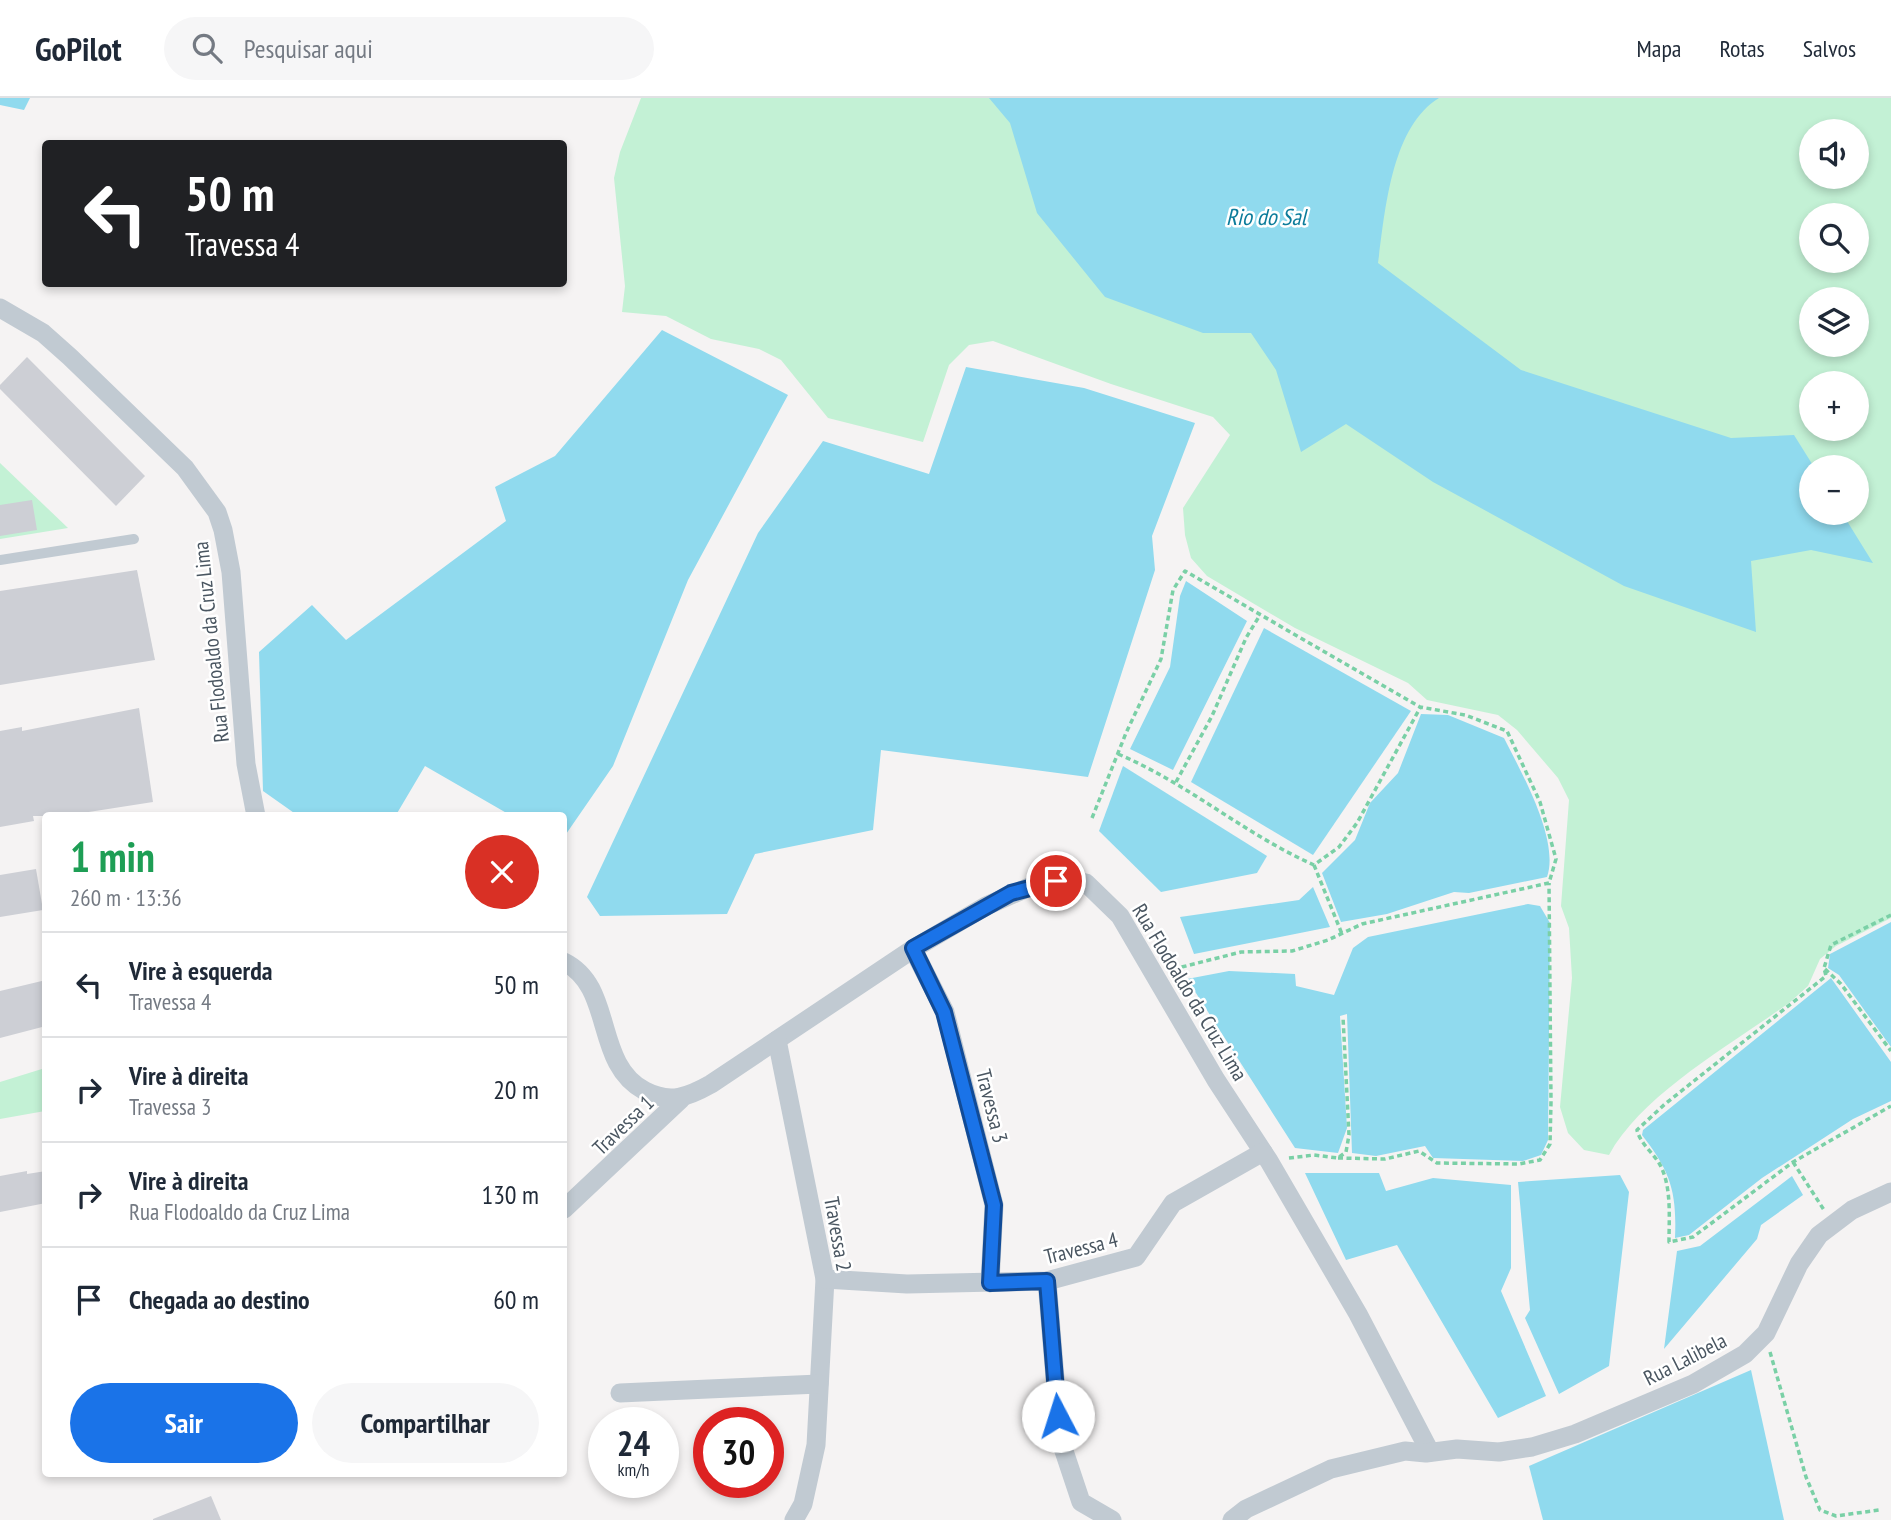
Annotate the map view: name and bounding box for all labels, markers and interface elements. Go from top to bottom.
search box [164,17,654,80]
text: GoPilot [35,27,122,70]
icon: search [188,29,226,67]
text: Pesquisar aqui [244,32,373,65]
text: Mapa [1637,33,1681,64]
text: Rotas [1719,33,1765,64]
text: Salvos [1803,33,1856,64]
map controls [1799,119,1869,525]
button: sound [1799,119,1869,189]
text: 50 m [185,161,274,225]
icon: left [70,168,161,259]
water label: Rio do Sal [1226,202,1309,231]
button: search [1799,203,1869,273]
text: Travessa 4 [185,223,299,265]
button: layers [1799,287,1869,357]
button: + [1799,371,1869,441]
button: − [1799,455,1869,525]
street label: Rua Flodoaldo da Cruz Lima [187,540,235,744]
text: 1 min [70,829,155,884]
button: close [465,835,539,909]
pin [1026,851,1086,911]
icon: arrive [1037,862,1075,900]
text: 260 m · 13:36 [70,883,182,912]
street label: Rua Flodoaldo da Cruz Lima [1126,899,1254,1085]
text: Vire à esquerda [129,954,272,987]
icon: left [70,966,108,1004]
text: 50 m [493,968,539,1001]
text: Travessa 4 [129,987,211,1016]
text: Vire à direita [129,1059,248,1092]
street label: Travessa 3 [970,1066,1014,1146]
icon: right [70,1071,108,1109]
text: 20 m [493,1073,539,1106]
street label: Travessa 1 [587,1089,659,1161]
text: Travessa 3 [129,1092,211,1121]
text: Vire à direita [129,1164,248,1197]
icon: right [70,1176,108,1214]
text: 130 m [481,1178,539,1211]
street label: Travessa 2 [818,1195,858,1273]
text: Rua Flodoaldo da Cruz Lima [129,1197,350,1226]
street label: Travessa 4 [1041,1226,1121,1270]
icon: arrive [70,1281,108,1319]
text: Chegada ao destino [129,1283,310,1316]
text: 60 m [493,1283,539,1316]
street label: Rua Lalibela [1639,1327,1731,1391]
position arrow [1021,1379,1095,1453]
button: Sair [70,1383,298,1463]
button: Compartilhar [312,1383,539,1463]
speed limit sign: 30 [693,1407,784,1498]
text: 24 [617,1420,650,1466]
text: km/h [618,1458,649,1481]

